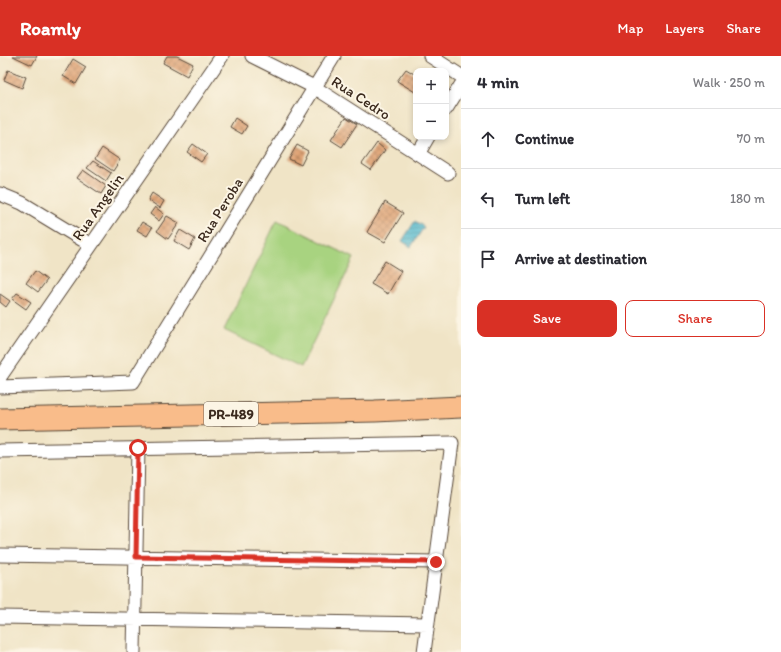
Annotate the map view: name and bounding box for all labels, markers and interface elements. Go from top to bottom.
text: Roamly [20,17,81,40]
text: Map [618,20,643,37]
text: Layers [665,20,704,37]
text: Share [726,20,761,37]
map controls [413,68,449,140]
button: + [413,68,449,104]
street label: Rua Cedro [328,72,394,124]
text: 4 min [477,72,519,92]
text: Walk · 250 m [693,75,765,90]
button: − [413,104,449,140]
icon: ahead [477,128,499,150]
text: Continue [515,130,574,148]
text: 70 m [737,131,765,146]
street label: Rua Angelin [68,170,128,244]
street label: Rua Peroba [193,174,247,246]
icon: left [477,188,499,210]
text: Turn left [515,190,570,208]
text: 180 m [730,191,765,206]
icon: arrive [477,248,499,270]
text: Arrive at destination [515,250,647,268]
button: Save [477,300,617,337]
button: Share [625,300,765,337]
road number: PR-489 [204,402,258,426]
route start [129,439,147,457]
route end [427,553,445,571]

